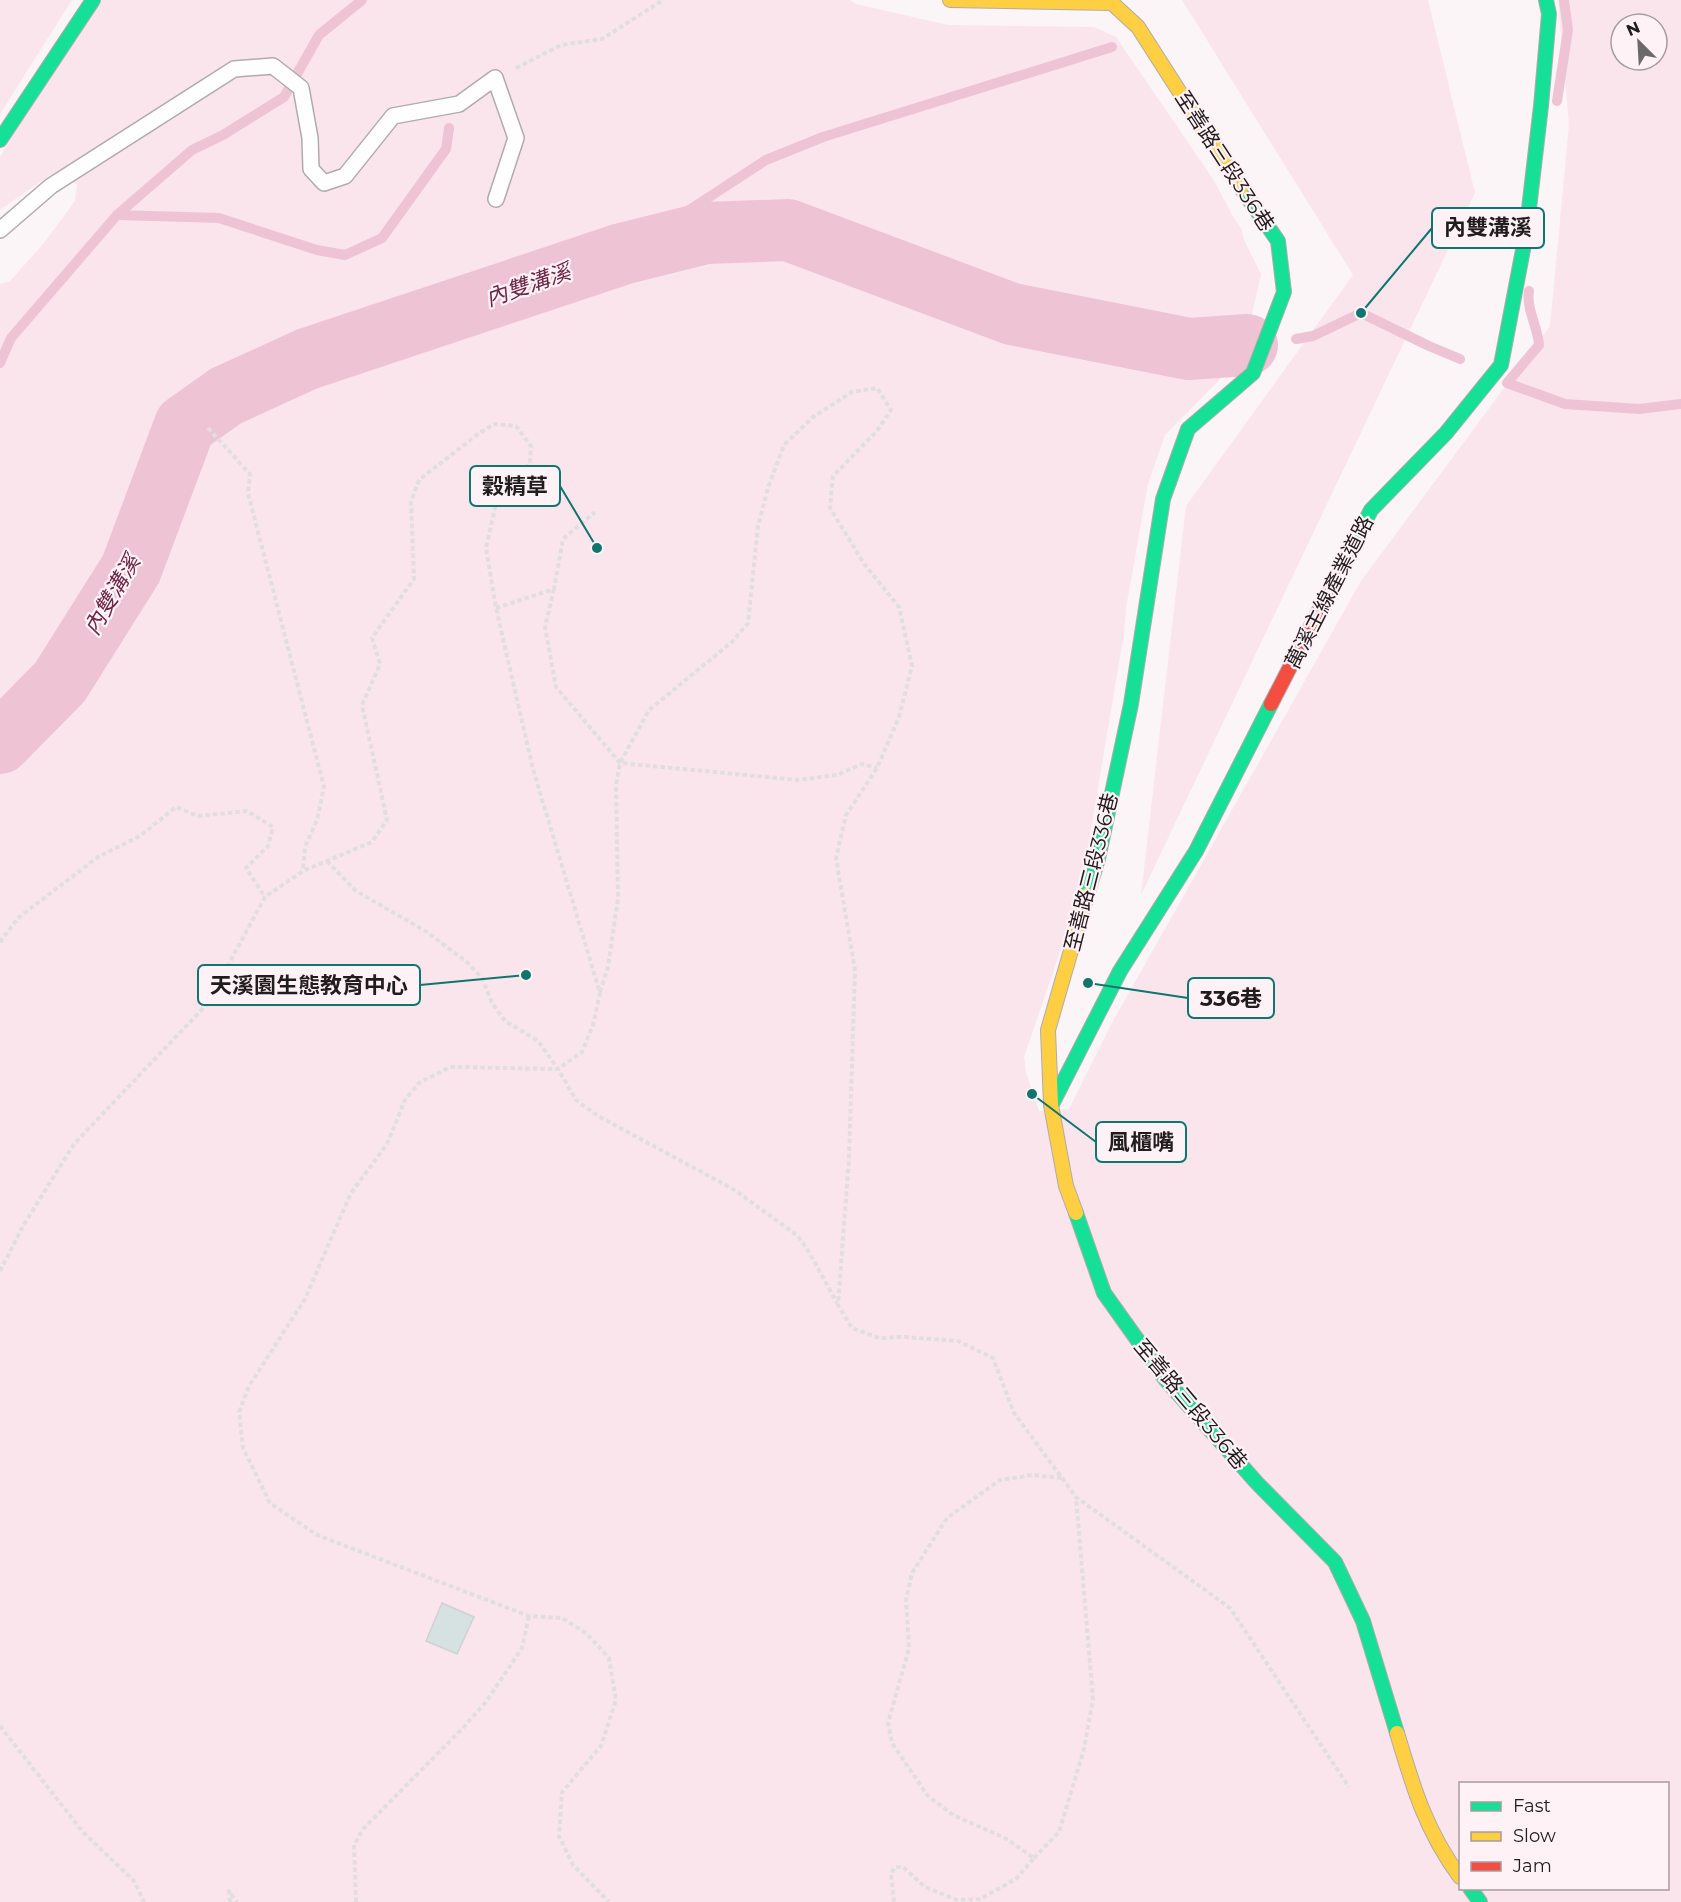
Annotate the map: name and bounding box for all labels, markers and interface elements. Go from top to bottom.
north arrow [1609,12,1669,72]
text: N [1623,17,1643,40]
street label: 至善路三段336巷 [1170,86,1280,236]
callout: 內雙溝溪 [1432,208,1544,248]
text: 內雙溝溪 [1444,214,1532,241]
water label: 內雙溝溪 [482,257,577,312]
callout: 穀精草 [470,466,560,506]
text: 穀精草 [482,473,548,500]
street label: 萬溪主線產業道路 [1280,511,1378,673]
water label: 內雙溝溪 [78,548,147,640]
street label: 至善路三段336巷 [1059,790,1123,954]
callout: 天溪園生態教育中心 [198,965,420,1005]
text: 天溪園生態教育中心 [210,972,408,999]
callout: 336巷 [1188,978,1274,1018]
text: 336巷 [1199,985,1262,1012]
callout: 風櫃嘴 [1096,1122,1186,1162]
text: 風櫃嘴 [1108,1129,1174,1156]
street label: 至善路三段336巷 [1129,1334,1253,1474]
legend [1459,1782,1669,1890]
text: Fast [1513,1795,1551,1817]
text: Slow [1513,1825,1556,1847]
text: Jam [1512,1855,1552,1877]

